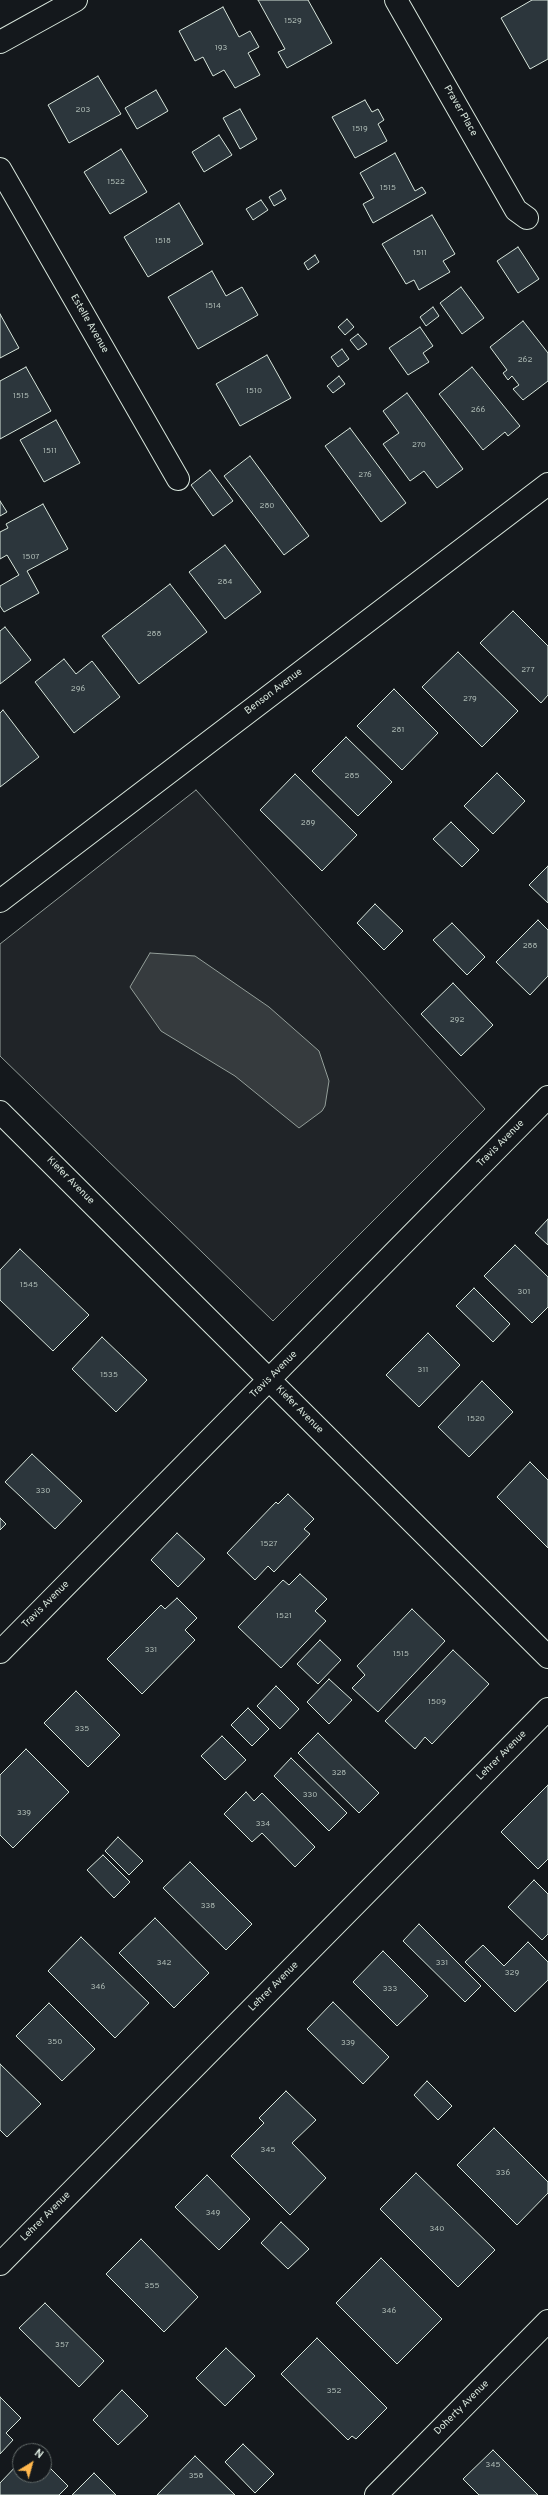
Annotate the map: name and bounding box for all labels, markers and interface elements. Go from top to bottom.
house number: 1529 [284,16,302,26]
house number: 193 [215,43,227,53]
street label: Praver Place [441,83,479,139]
house number: 203 [76,105,90,115]
house number: 1519 [352,124,368,134]
house number: 1522 [107,177,125,187]
house number: 1515 [380,183,396,193]
house number: 1518 [155,236,171,246]
house number: 1511 [413,248,427,258]
street label: Estelle Avenue [67,292,111,356]
house number: 1514 [205,301,221,311]
house number: 262 [518,355,532,365]
house number: 1510 [246,386,262,396]
house number: 1515 [13,391,29,401]
house number: 266 [471,405,485,415]
house number: 270 [412,440,426,450]
house number: 1511 [43,446,57,456]
house number: 276 [358,470,372,480]
house number: 280 [260,501,274,511]
house number: 1507 [22,552,40,562]
house number: 284 [218,577,232,587]
house number: 288 [147,629,161,639]
house number: 277 [521,665,535,675]
street label: Benson Avenue [243,666,305,718]
house number: 296 [71,684,85,694]
house number: 279 [463,694,477,704]
house number: 281 [392,725,404,735]
house number: 285 [345,771,359,781]
house number: 289 [301,818,315,828]
house number: 288 [523,941,537,951]
house number: 292 [450,1015,464,1025]
street label: Travis Avenue [475,1118,527,1170]
street label: Kiefer Avenue [44,1155,96,1207]
house number: 1545 [20,1280,38,1290]
house number: 301 [518,1287,530,1297]
street label: Travis Avenue [248,1349,300,1401]
house number: 311 [418,1365,428,1375]
house number: 1535 [100,1370,118,1380]
street label: Kiefer Avenue [273,1384,325,1436]
house number: 1520 [467,1414,485,1424]
house number: 330 [36,1486,50,1496]
house number: 1527 [261,1539,277,1549]
street label: Travis Avenue [20,1579,72,1631]
house number: 1521 [276,1611,292,1621]
house number: 331 [145,1645,157,1655]
house number: 1515 [393,1649,409,1659]
house number: 1509 [428,1697,446,1707]
house number: 335 [75,1724,89,1734]
street label: Lehrer Avenue [475,1729,529,1783]
house number: 328 [332,1768,346,1778]
house number: 330 [303,1790,317,1800]
house number: 339 [17,1808,31,1818]
house number: 334 [256,1819,270,1829]
house number: 338 [201,1901,215,1911]
house number: 342 [157,1958,171,1968]
house number: 331 [436,1958,448,1968]
street label: Lehrer Avenue [247,1960,301,2014]
house number: 329 [505,1968,519,1978]
house number: 346 [91,1982,105,1992]
house number: 333 [383,1984,397,1994]
house number: 350 [48,2037,62,2047]
house number: 339 [341,2038,355,2048]
house number: 345 [261,2145,275,2155]
house number: 336 [496,2168,510,2178]
street label: Lehrer Avenue [19,2190,73,2244]
house number: 349 [206,2208,220,2218]
house number: 340 [430,2224,444,2234]
house number: 355 [145,2281,159,2291]
house number: 346 [382,2306,396,2316]
house number: 357 [55,2340,69,2350]
street label: Doherty Avenue [432,2378,492,2438]
house number: 352 [327,2386,341,2396]
north arrow [12,2443,52,2483]
text: N [31,2446,46,2462]
house number: 345 [486,2460,500,2470]
house number: 358 [189,2471,203,2481]

